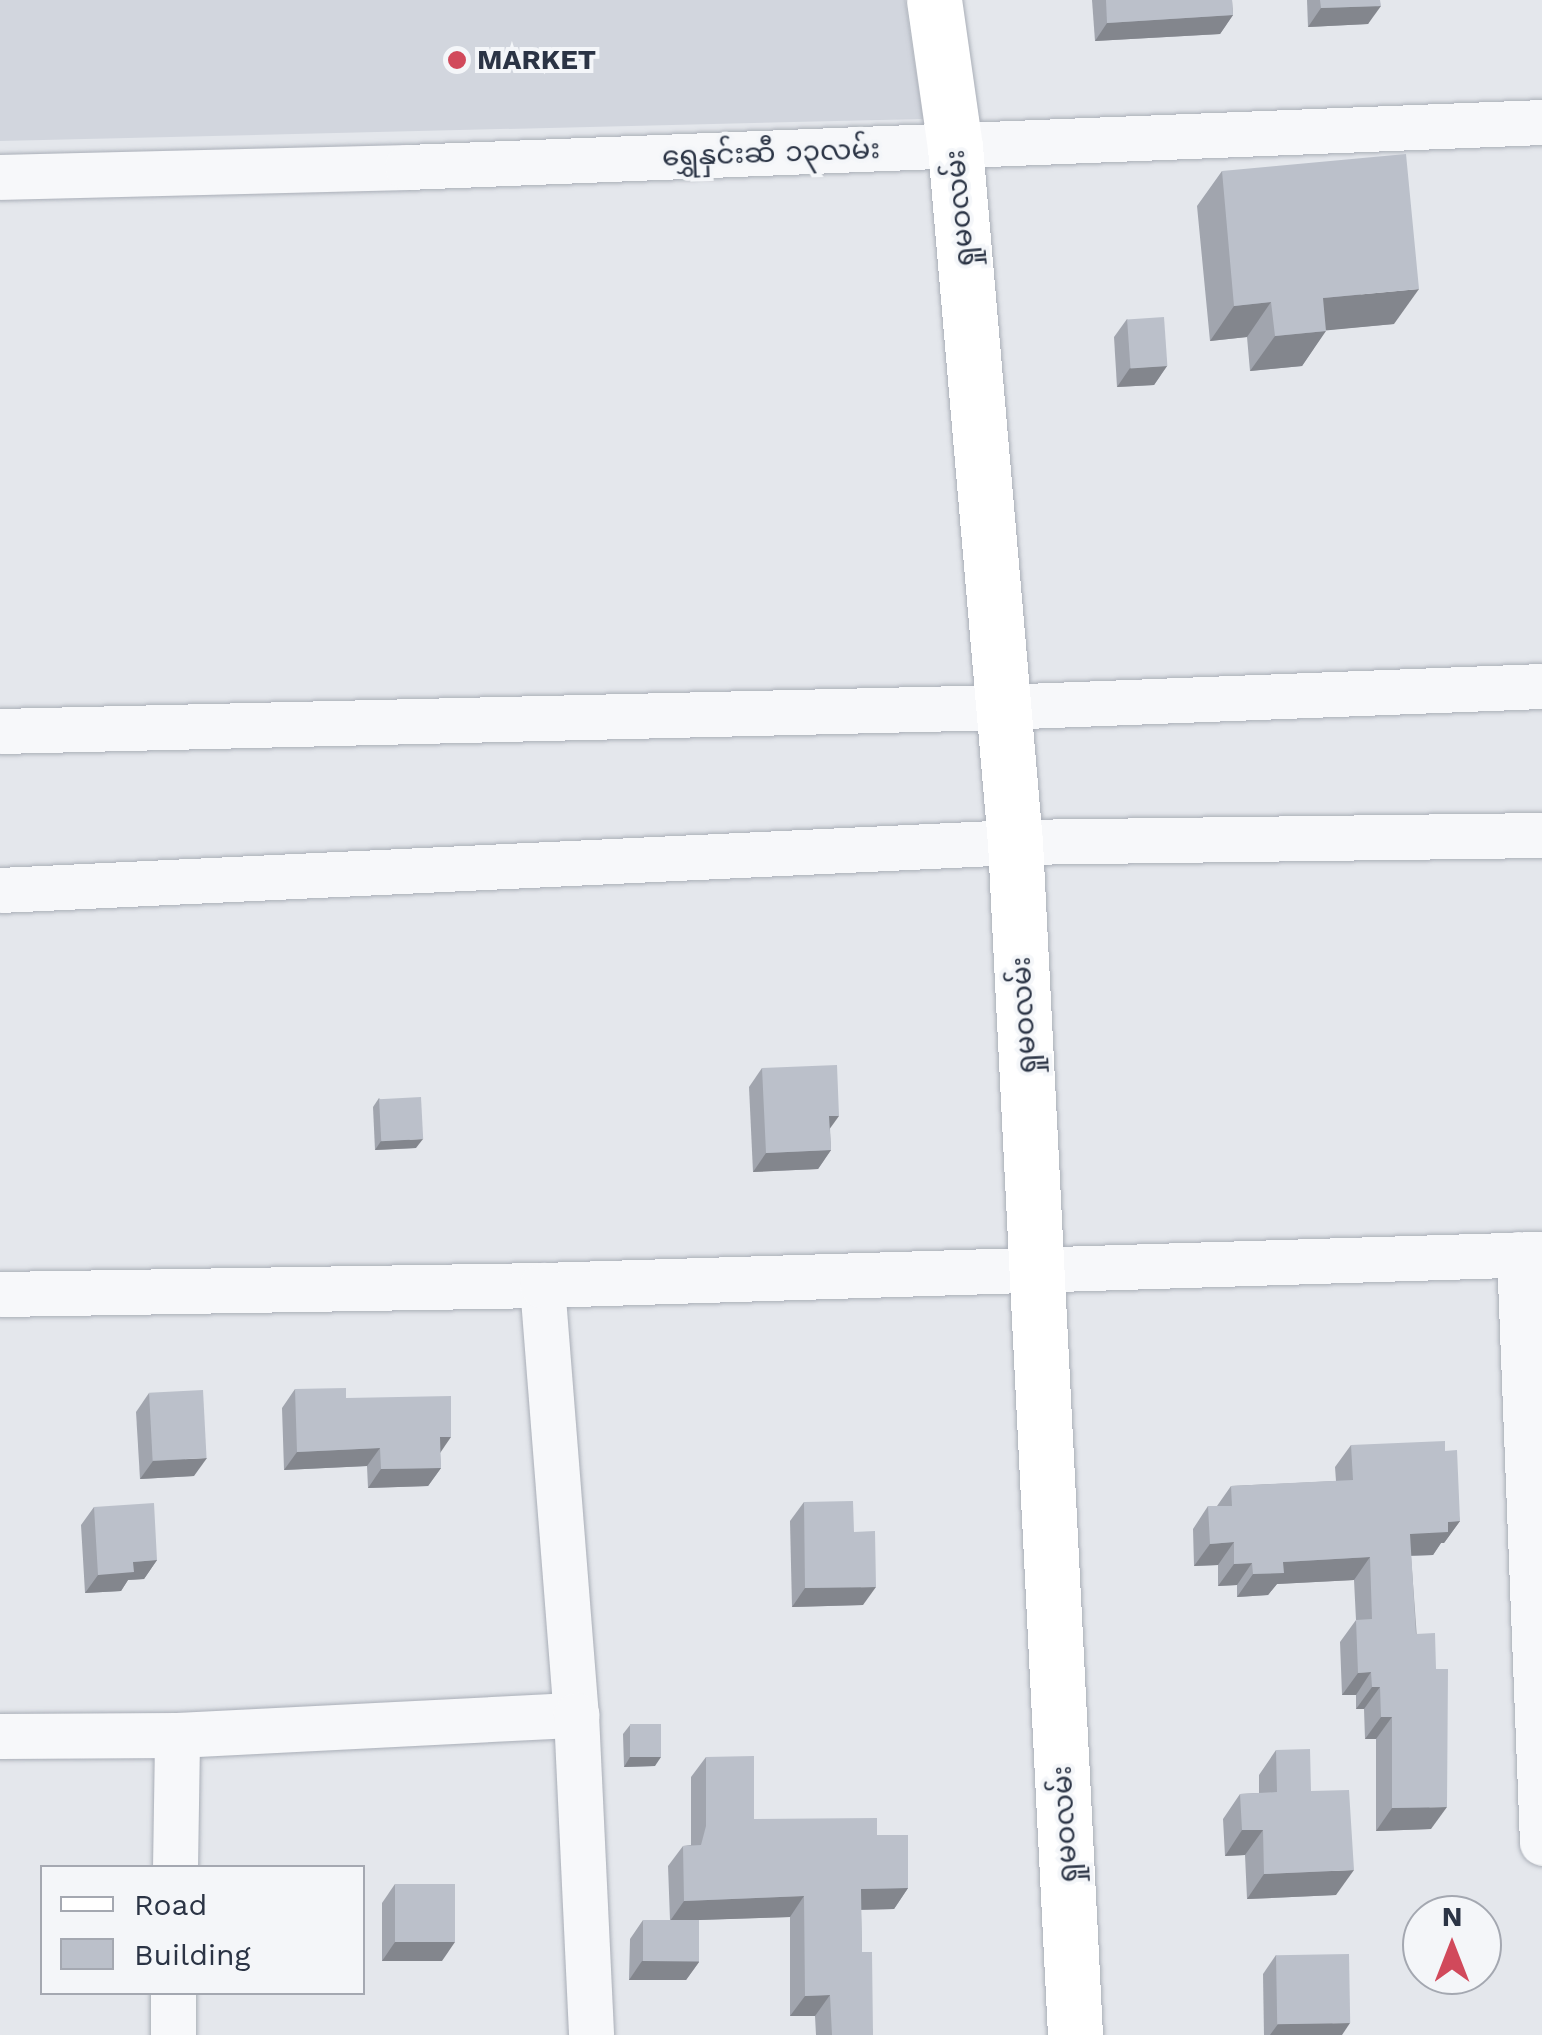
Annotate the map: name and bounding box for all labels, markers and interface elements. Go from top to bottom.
place label: MARKET [477,43,596,77]
marker: MARKET [446,49,468,71]
street label: ရွှေနှင်းဆီ ၁၃လမ်း [661,132,881,174]
street label: ရှုမဝလမ်း [938,148,982,270]
street label: ရှုမဝလမ်း [1004,956,1044,1076]
street label: ရှုမဝလမ်း [1045,1765,1085,1885]
legend [40,1865,365,1995]
text: Road [134,1887,207,1922]
north arrow [1402,1895,1502,1995]
text: N [1442,1900,1462,1933]
text: Building [134,1937,251,1972]

